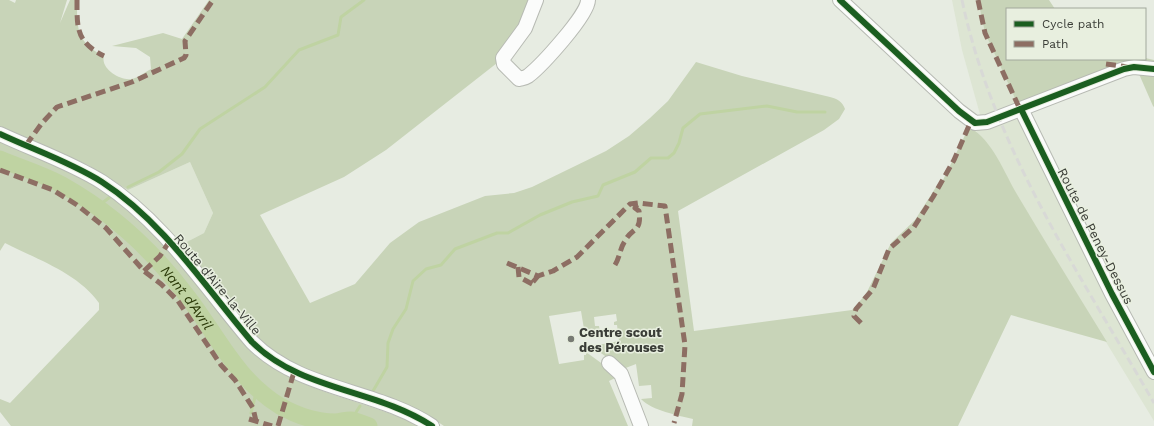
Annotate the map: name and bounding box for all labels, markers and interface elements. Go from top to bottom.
legend [1006,8,1146,60]
text: Cycle path [1042,17,1104,31]
text: Path [1042,37,1068,51]
street label: Route de Peney-Dessus [1055,166,1137,307]
street label: Route d'Aire-la-Ville [171,231,264,338]
water label: Nant d'Avril [158,262,216,333]
place label: Centre scout des Pérouses [579,325,664,355]
marker: Centre scout des Pérouses [566,334,576,344]

